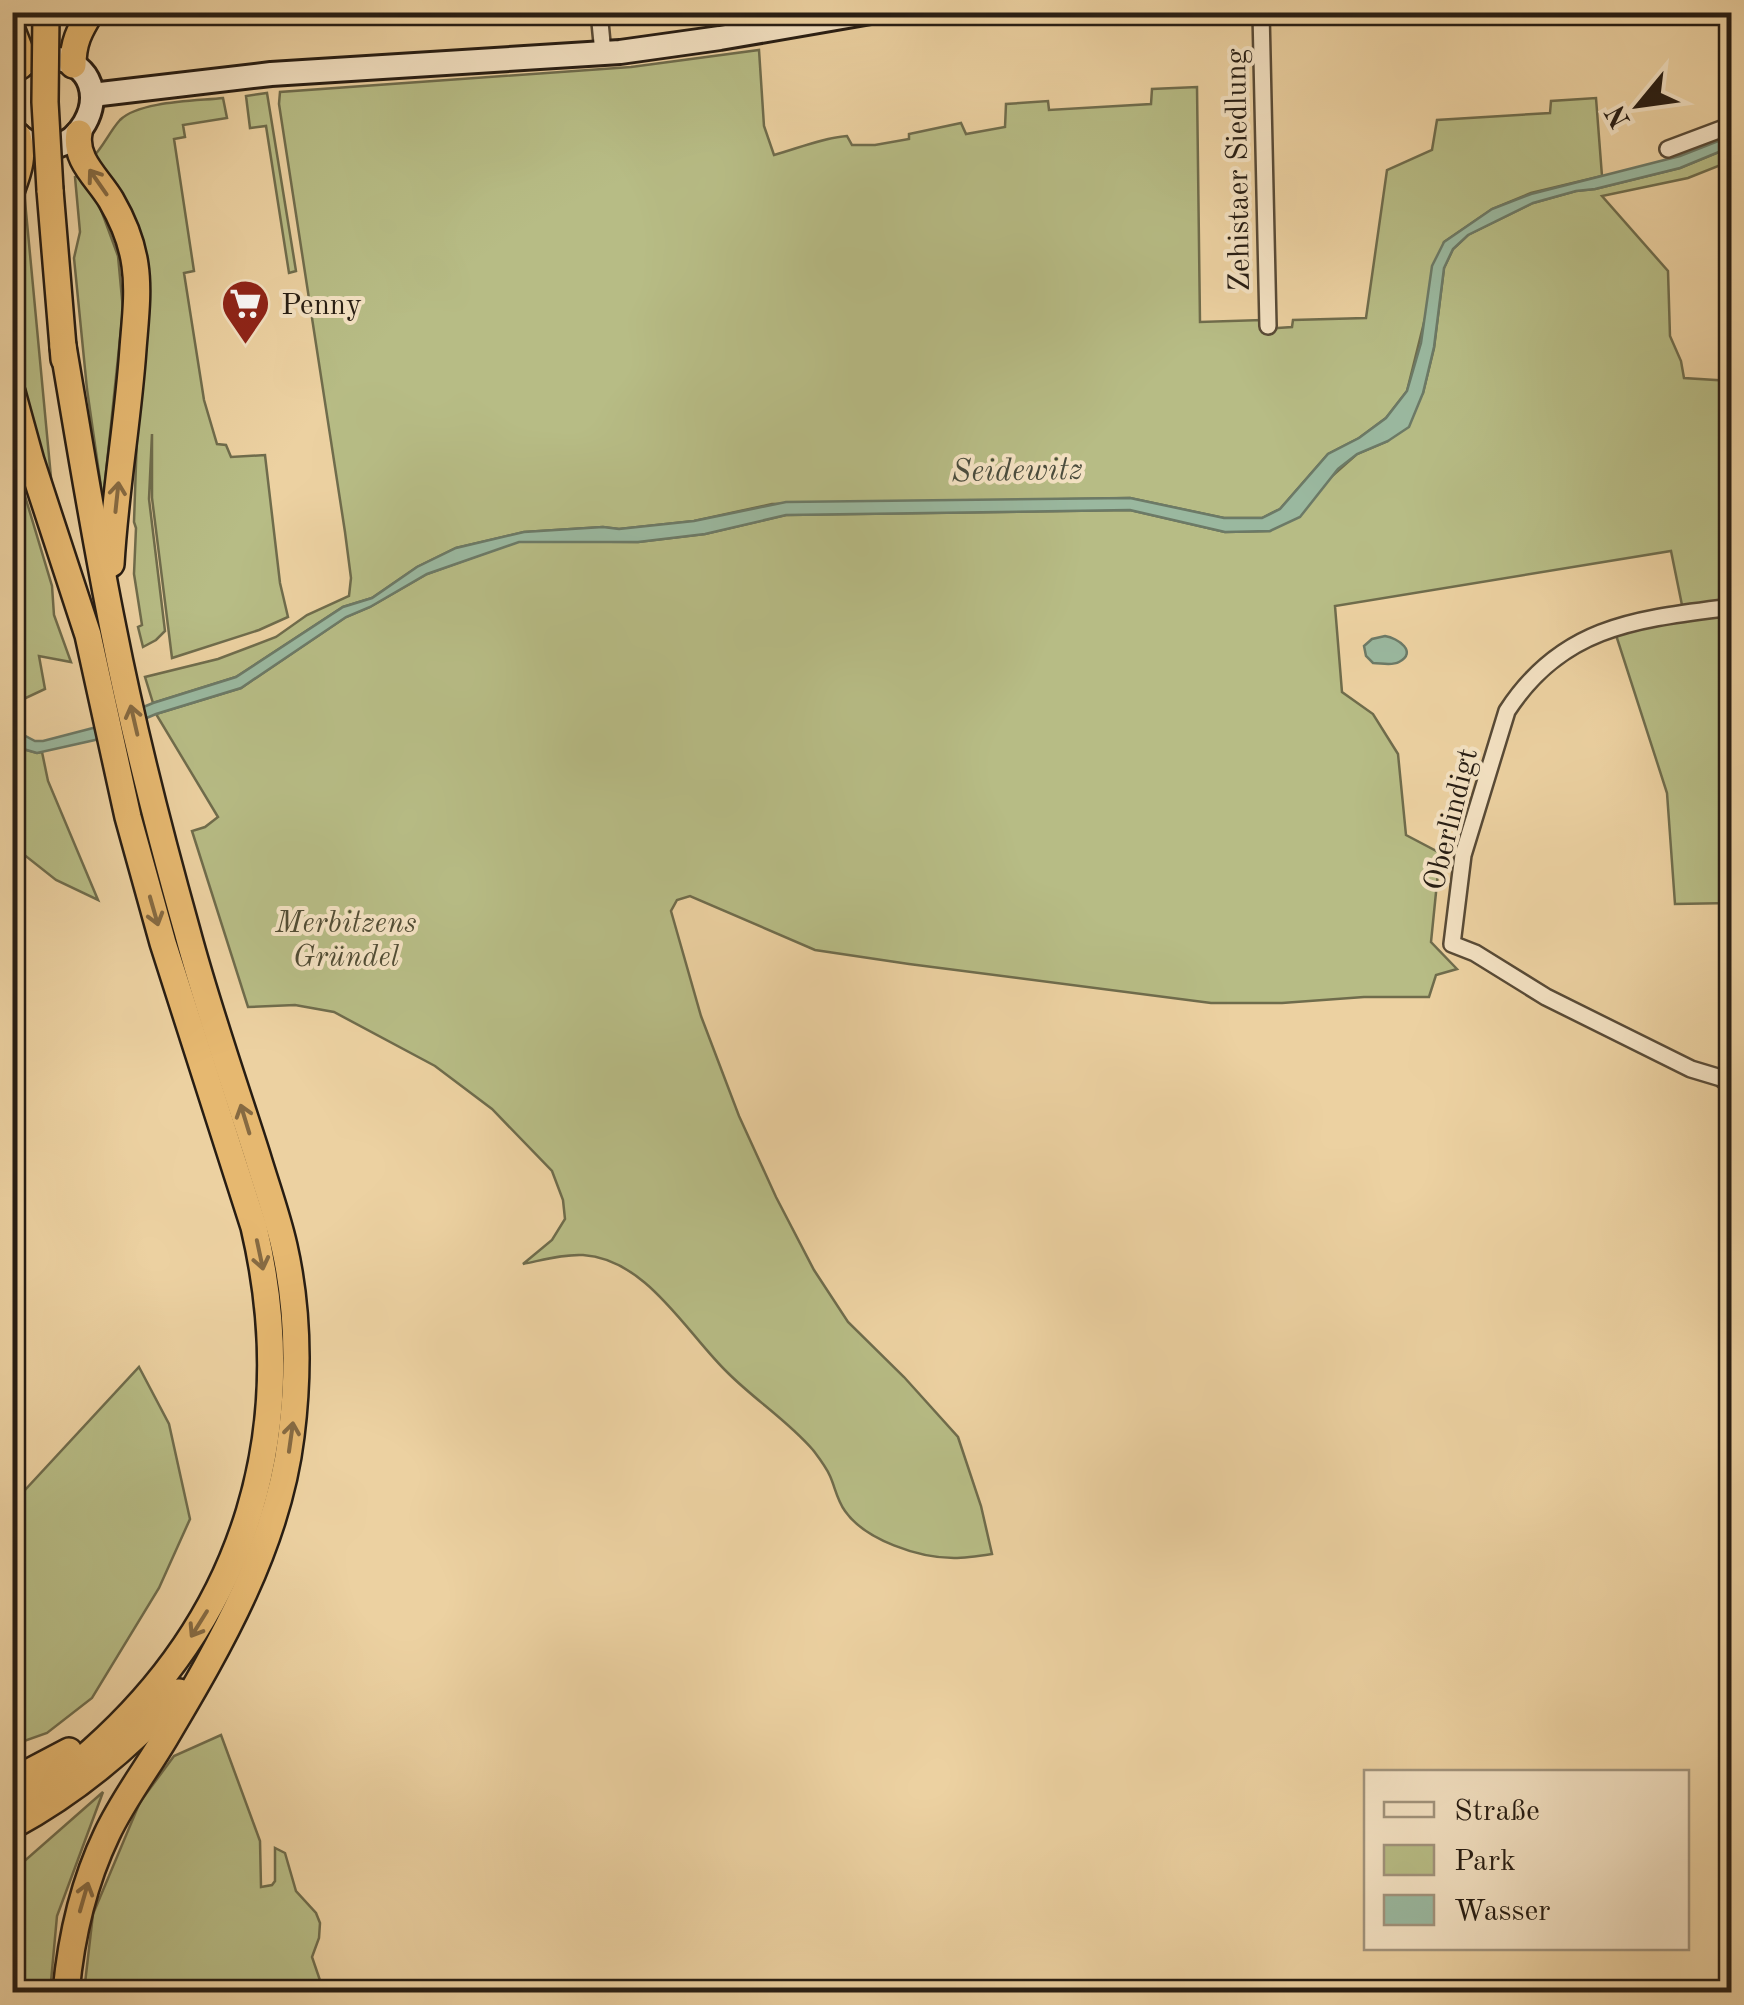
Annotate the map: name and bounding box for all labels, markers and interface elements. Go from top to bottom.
street label: Zehistaer Siedlung [1222,48,1256,292]
north arrow [1589,55,1689,155]
text: N [1602,99,1637,132]
one-way arrow [88,169,109,196]
supermarket icon: Penny [220,278,272,346]
place label: Penny [281,291,362,321]
water label: Seidewitz [951,455,1083,489]
one-way arrow [108,481,127,514]
one-way arrow [124,705,142,737]
street label: Oberlindigt [1420,745,1484,894]
one-way arrow [146,895,165,926]
park label: Merbitzens Gründel [274,909,417,973]
one-way arrow [235,1103,253,1135]
one-way arrow [252,1238,270,1270]
one-way arrow [282,1421,300,1453]
one-way arrow [188,1609,209,1638]
legend [1364,1770,1689,1950]
text: Straße [1454,1797,1540,1827]
text: Park [1454,1847,1516,1877]
one-way arrow [75,1882,94,1913]
text: Wasser [1454,1897,1551,1927]

